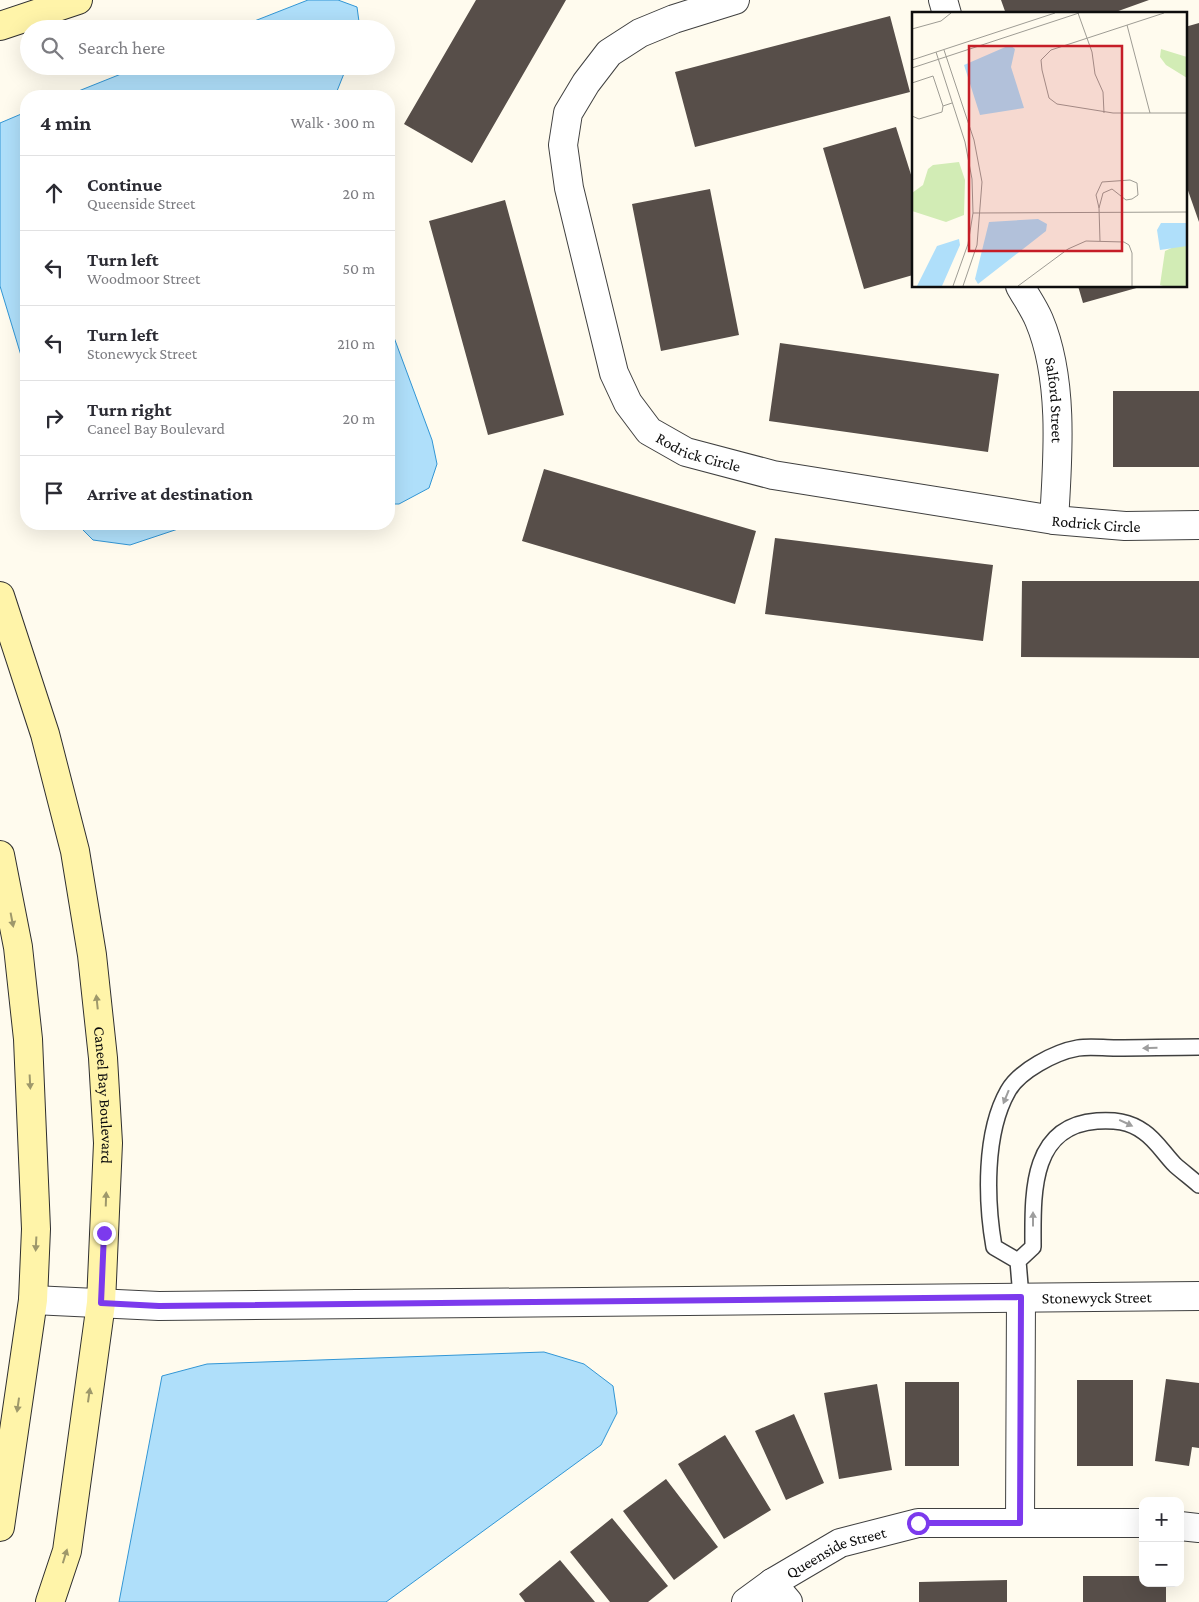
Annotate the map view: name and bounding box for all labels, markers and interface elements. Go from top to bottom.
inset map [912,12,1186,288]
search box [20,20,395,75]
icon: search [38,34,66,62]
text: Search here [78,37,165,58]
text: 4 min [40,111,91,135]
text: Walk · 300 m [290,114,375,131]
text: Continue [87,174,162,195]
icon: ahead [40,179,68,207]
text: 20 m [342,185,375,202]
text: Queenside Street [87,195,195,212]
text: Turn left [87,249,159,270]
icon: left [40,254,68,282]
text: 50 m [343,260,375,277]
text: Woodmoor Street [87,270,200,287]
text: Turn left [87,324,159,345]
icon: left [40,329,68,357]
text: 210 m [337,335,375,352]
text: Stonewyck Street [87,345,197,362]
street label: Salford Street [1042,356,1066,444]
text: Turn right [87,399,172,420]
icon: right [40,404,68,432]
text: 20 m [342,410,375,427]
text: Caneel Bay Boulevard [87,420,225,437]
street label: Rodrick Circle [653,429,743,475]
icon: arrive [40,479,68,507]
text: Arrive at destination [87,483,253,504]
street label: Rodrick Circle [1051,511,1141,535]
one-way arrow [9,912,17,928]
one-way arrow [93,993,101,1009]
street label: Caneel Bay Boulevard [91,1025,117,1165]
one-way arrow [1142,1044,1158,1052]
one-way arrow [26,1074,34,1090]
one-way arrow [1002,1090,1010,1105]
one-way arrow [1119,1120,1133,1128]
one-way arrow [102,1190,110,1206]
one-way arrow [1029,1211,1037,1227]
route end [93,1222,116,1245]
one-way arrow [31,1236,39,1252]
street label: Stonewyck Street [1042,1288,1153,1307]
one-way arrow [85,1387,93,1403]
one-way arrow [14,1398,22,1414]
map controls [1139,1497,1184,1587]
button: + [1139,1497,1184,1542]
route start [907,1512,930,1535]
street label: Queenside Street [783,1523,888,1581]
button: − [1139,1542,1184,1587]
one-way arrow [62,1548,70,1563]

